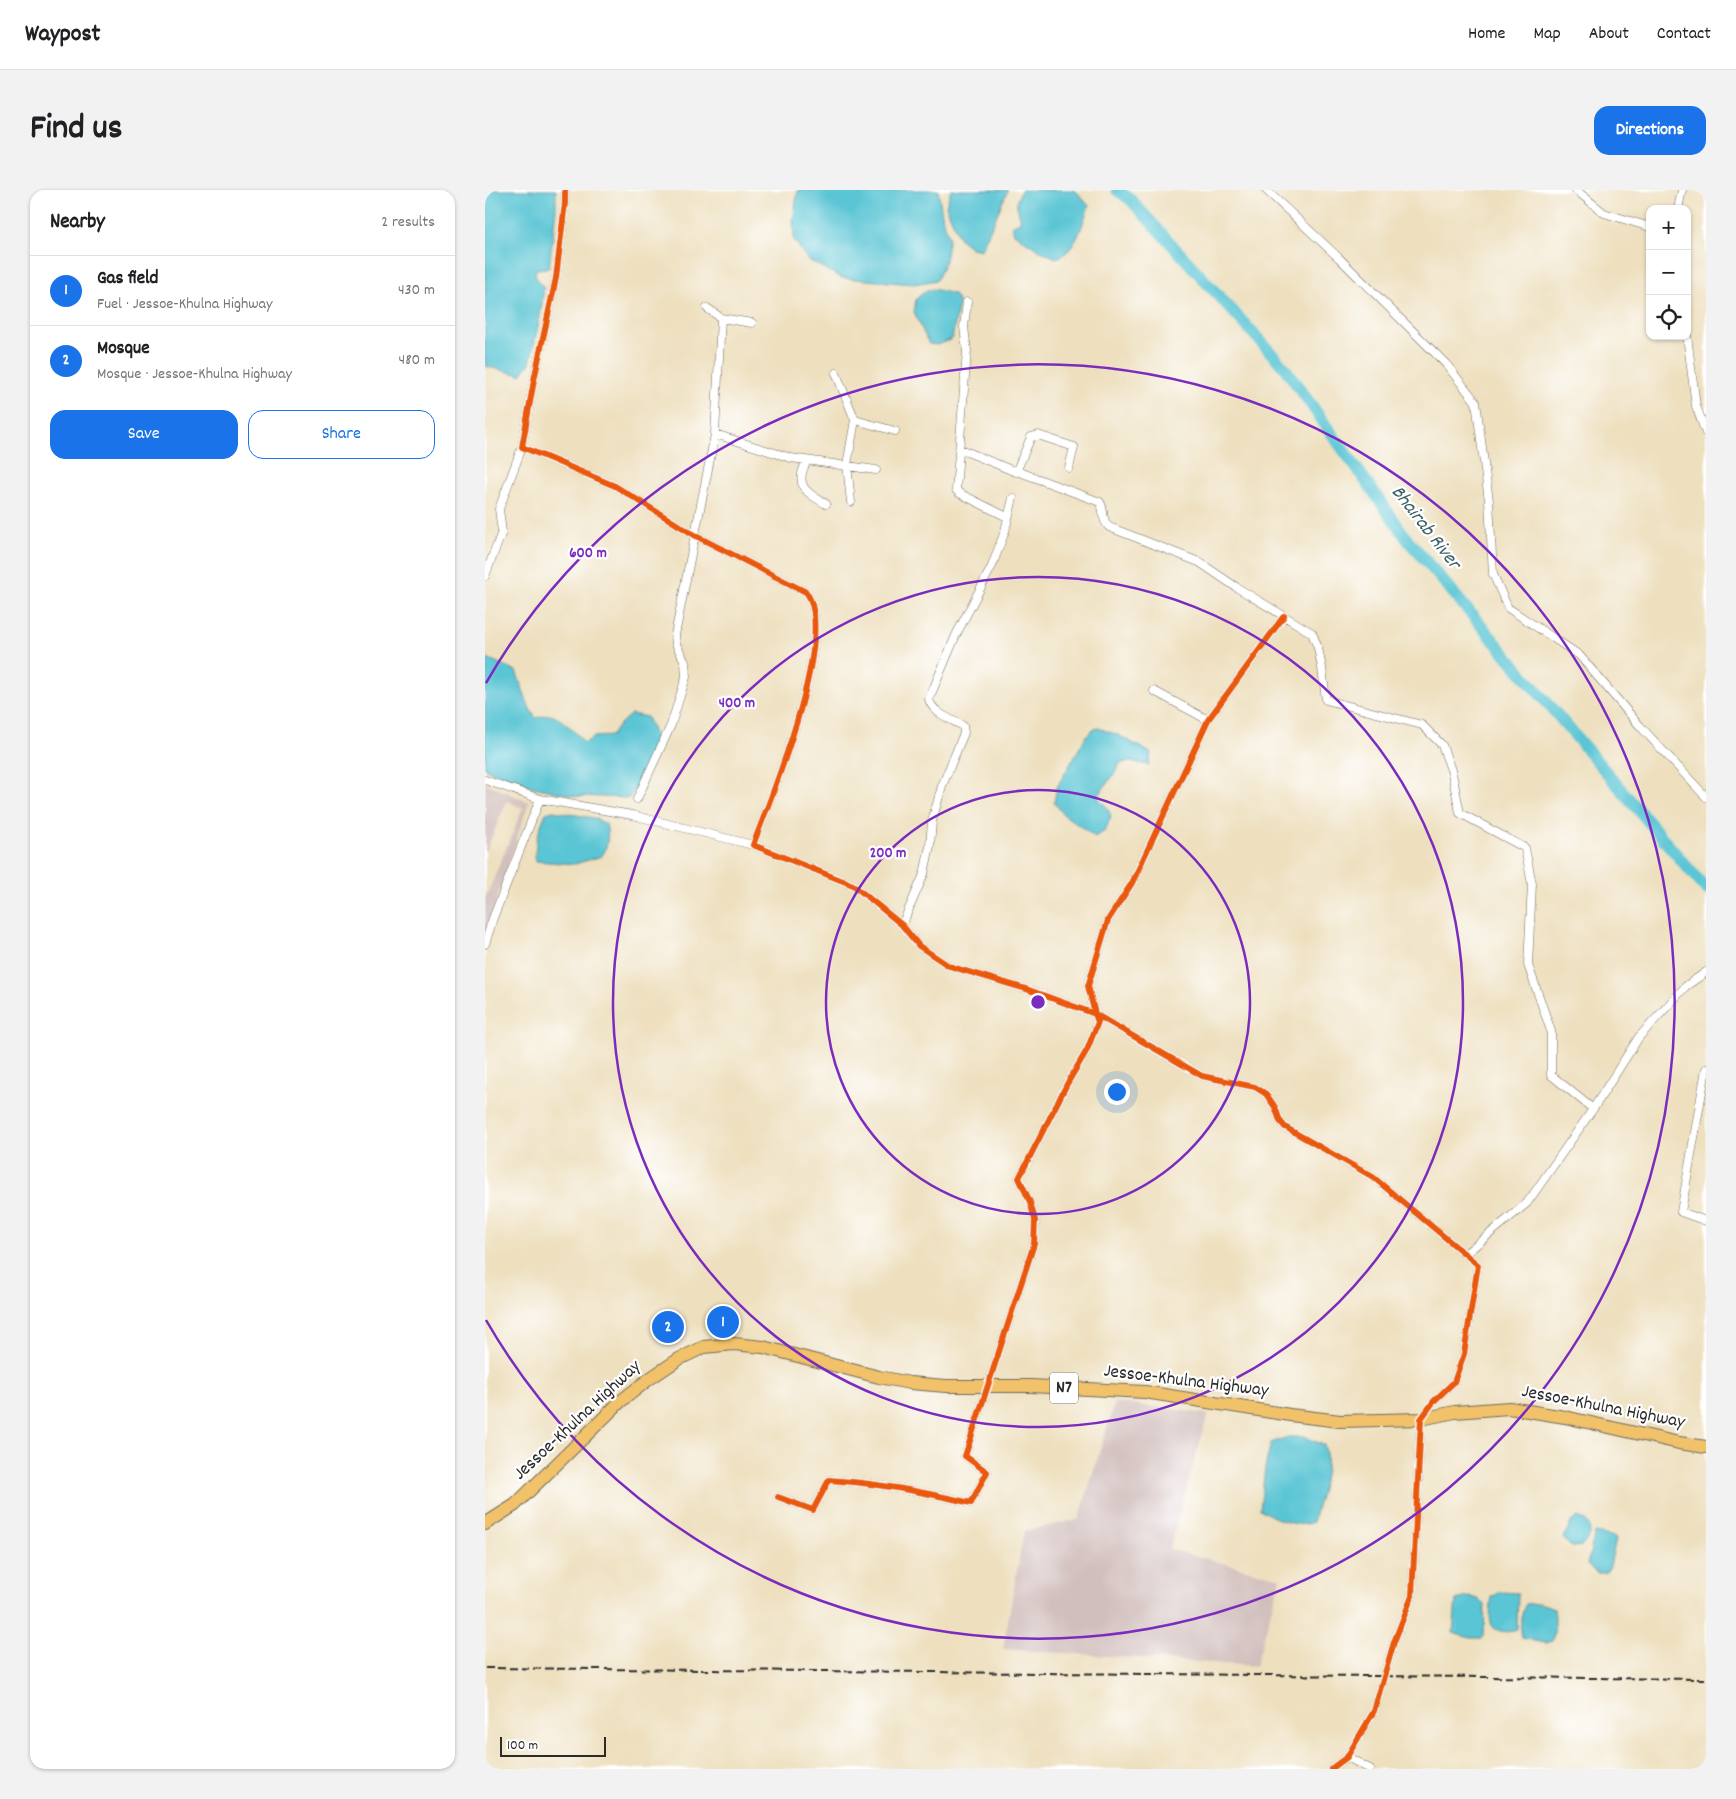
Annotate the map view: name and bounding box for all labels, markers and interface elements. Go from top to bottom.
text: Waypost [25,18,100,52]
text: Home [1468,22,1505,47]
text: Map [1533,22,1561,47]
text: About [1589,22,1629,47]
text: Contact [1657,22,1711,47]
text: Find us [30,105,122,155]
button: Directions [1594,106,1706,155]
map controls [1646,205,1691,340]
button: + [1646,205,1691,250]
text: Nearby [50,208,105,238]
text: 2 results [381,211,435,234]
button: − [1646,250,1691,295]
text: Gas field [97,266,158,293]
text: 1 [64,279,68,302]
text: 430 m [398,279,435,302]
text: Fuel · Jessoe-Khulna Highway [97,293,273,316]
button: locate [1646,295,1691,340]
text: Mosque [97,336,150,363]
text: 2 [63,349,70,372]
text: 480 m [399,349,435,372]
text: Mosque · Jessoe-Khulna Highway [97,363,292,386]
button: Save [50,410,238,459]
button: Share [248,410,435,459]
water label: Bhairab River [1383,480,1468,578]
text: 600 m [569,543,607,565]
text: 400 m [719,693,755,715]
text: 200 m [870,843,906,865]
centre of rings [1029,993,1047,1011]
your location [1104,1079,1130,1105]
pin: 1 [707,1303,739,1341]
pin: 2 [652,1308,684,1346]
street label: Jessoe-Khulna Highway [508,1354,648,1487]
street label: Jessoe-Khulna Highway [1102,1358,1270,1406]
road number: N7 [1050,1372,1078,1404]
street label: Jessoe-Khulna Highway [1519,1379,1687,1437]
scale bar [500,1734,606,1757]
text: 100 m [507,1736,538,1756]

